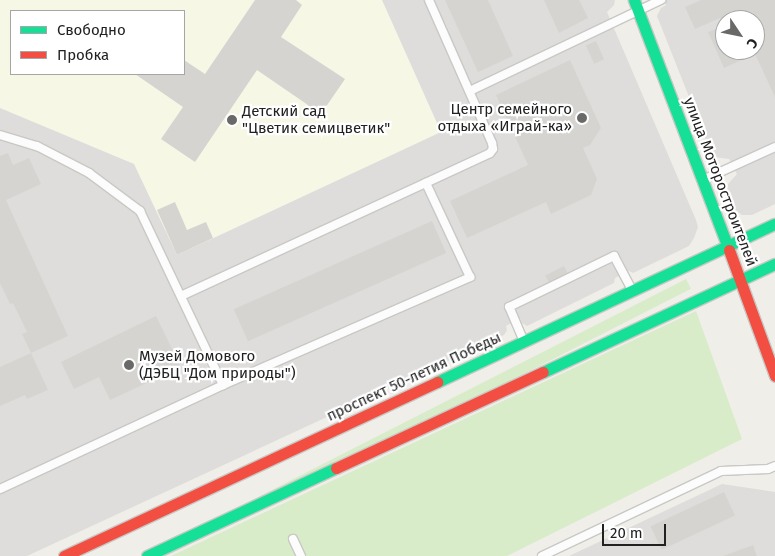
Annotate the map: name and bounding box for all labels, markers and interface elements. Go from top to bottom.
legend [10,10,185,75]
north arrow [715,10,765,60]
text: Свободно [57,21,126,39]
text: С [743,35,761,51]
text: Пробка [57,46,109,64]
street label: улица Моторостроителей [679,95,761,269]
place label: Центр семейного отдыха «Играй-ка» [438,100,572,135]
place label: Детский сад "Цветик семицветик" [242,102,390,137]
marker: Центр семейного отдыха «Играй-ка» [576,112,588,124]
marker: Детский сад "Цветик семицветик" [226,114,238,126]
street label: проспект 50-летия Победы [324,329,504,425]
place label: Музей Домового (ДЭБЦ "Дом природы") [139,347,296,382]
marker: Музей Домового (ДЭБЦ "Дом природы") [123,359,135,371]
scale bar [605,514,669,546]
text: 20 m [610,524,643,542]

